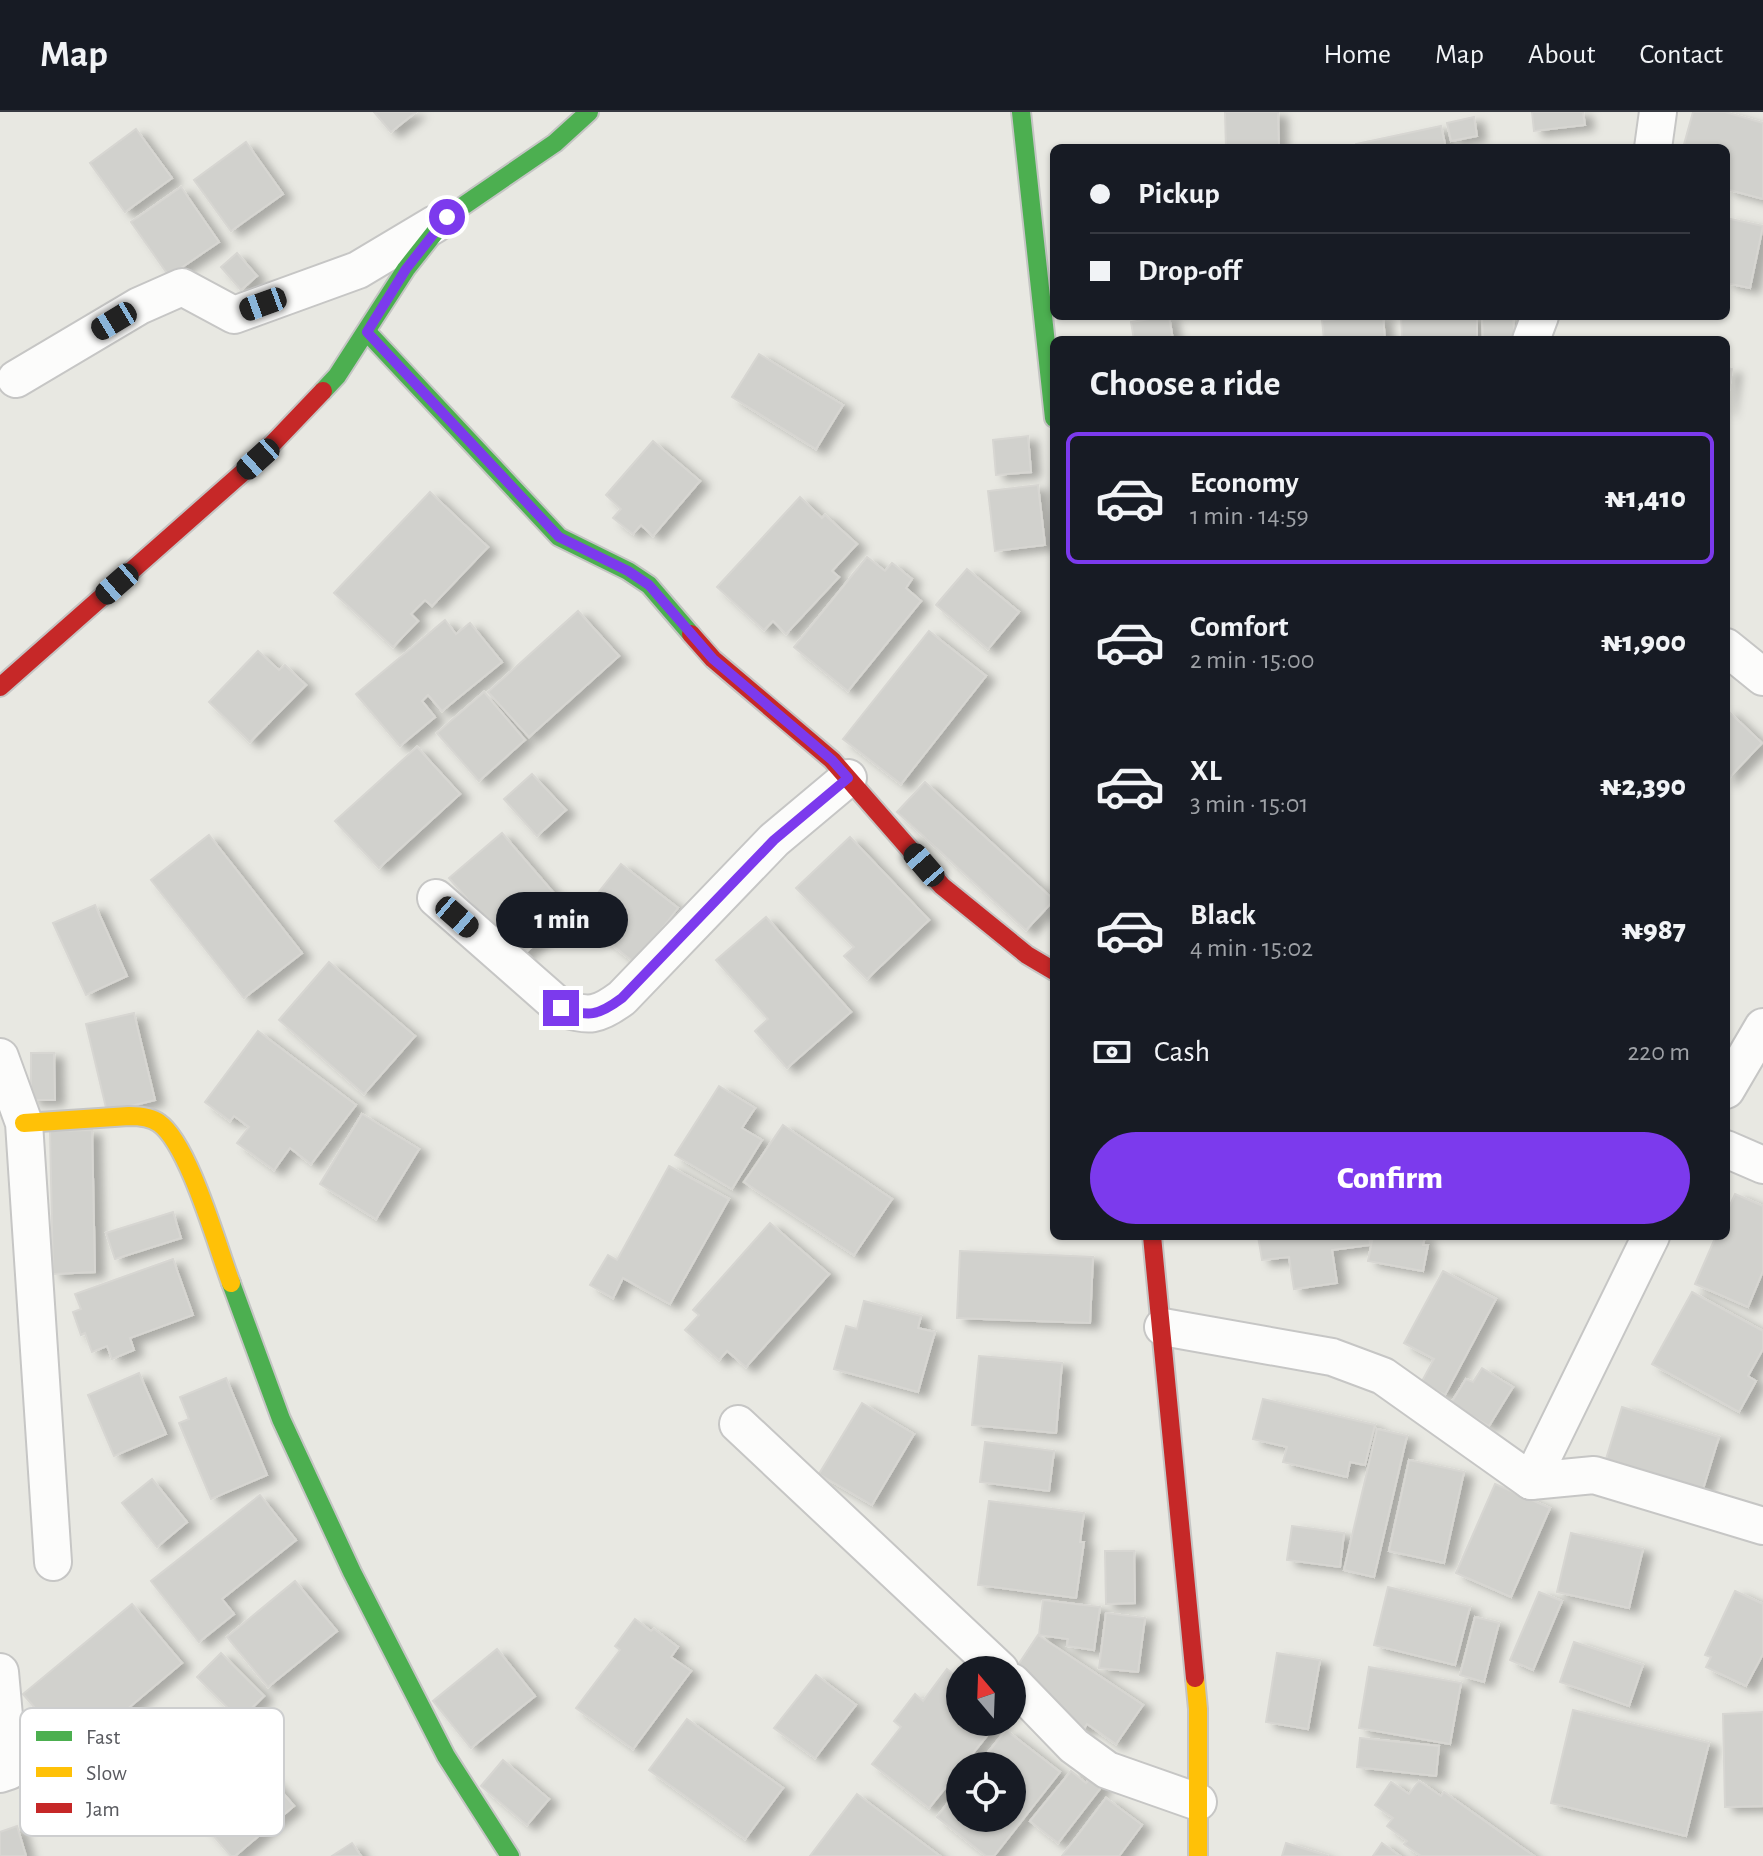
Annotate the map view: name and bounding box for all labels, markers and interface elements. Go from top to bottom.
text: Map [40,36,108,74]
text: Home [1324,41,1391,69]
text: Map [1435,41,1484,69]
text: About [1528,41,1596,69]
text: Contact [1640,41,1723,69]
text: Pickup [1138,179,1220,209]
route start [429,199,465,235]
text: Drop-off [1138,256,1241,286]
car [236,285,290,323]
car [87,298,141,344]
text: Choose a ride [1090,366,1280,402]
car [232,434,284,484]
icon: car [1094,462,1166,534]
text: Economy [1190,468,1299,498]
text: ₦1,410 [1605,483,1686,513]
text: 1 min · 14:59 [1190,503,1309,529]
car [91,559,143,609]
icon: car [1094,606,1166,678]
text: Comfort [1190,612,1289,642]
text: ₦1,900 [1601,627,1686,657]
text: 2 min · 15:00 [1190,647,1314,673]
icon: car [1094,750,1166,822]
text: XL [1190,756,1222,786]
text: ₦2,390 [1600,771,1686,801]
text: 3 min · 15:01 [1190,791,1308,817]
car [899,839,949,891]
car [431,892,483,942]
callout: 1 min [495,892,627,948]
icon: car [1094,894,1166,966]
text: Black [1190,900,1256,930]
text: 1 min [534,907,590,933]
text: ₦987 [1622,915,1686,945]
text: 4 min · 15:02 [1190,935,1313,961]
route end [543,990,579,1026]
icon: cash [1090,1030,1134,1074]
text: Cash [1154,1037,1210,1067]
text: 220 m [1628,1039,1690,1065]
button: Confirm [1090,1132,1690,1224]
north arrow [946,1656,1026,1736]
map controls [946,1656,1026,1832]
legend [20,1708,284,1836]
text: Fast [86,1726,120,1748]
button: locate [946,1752,1026,1832]
text: Slow [86,1762,127,1784]
text: Jam [86,1798,120,1820]

